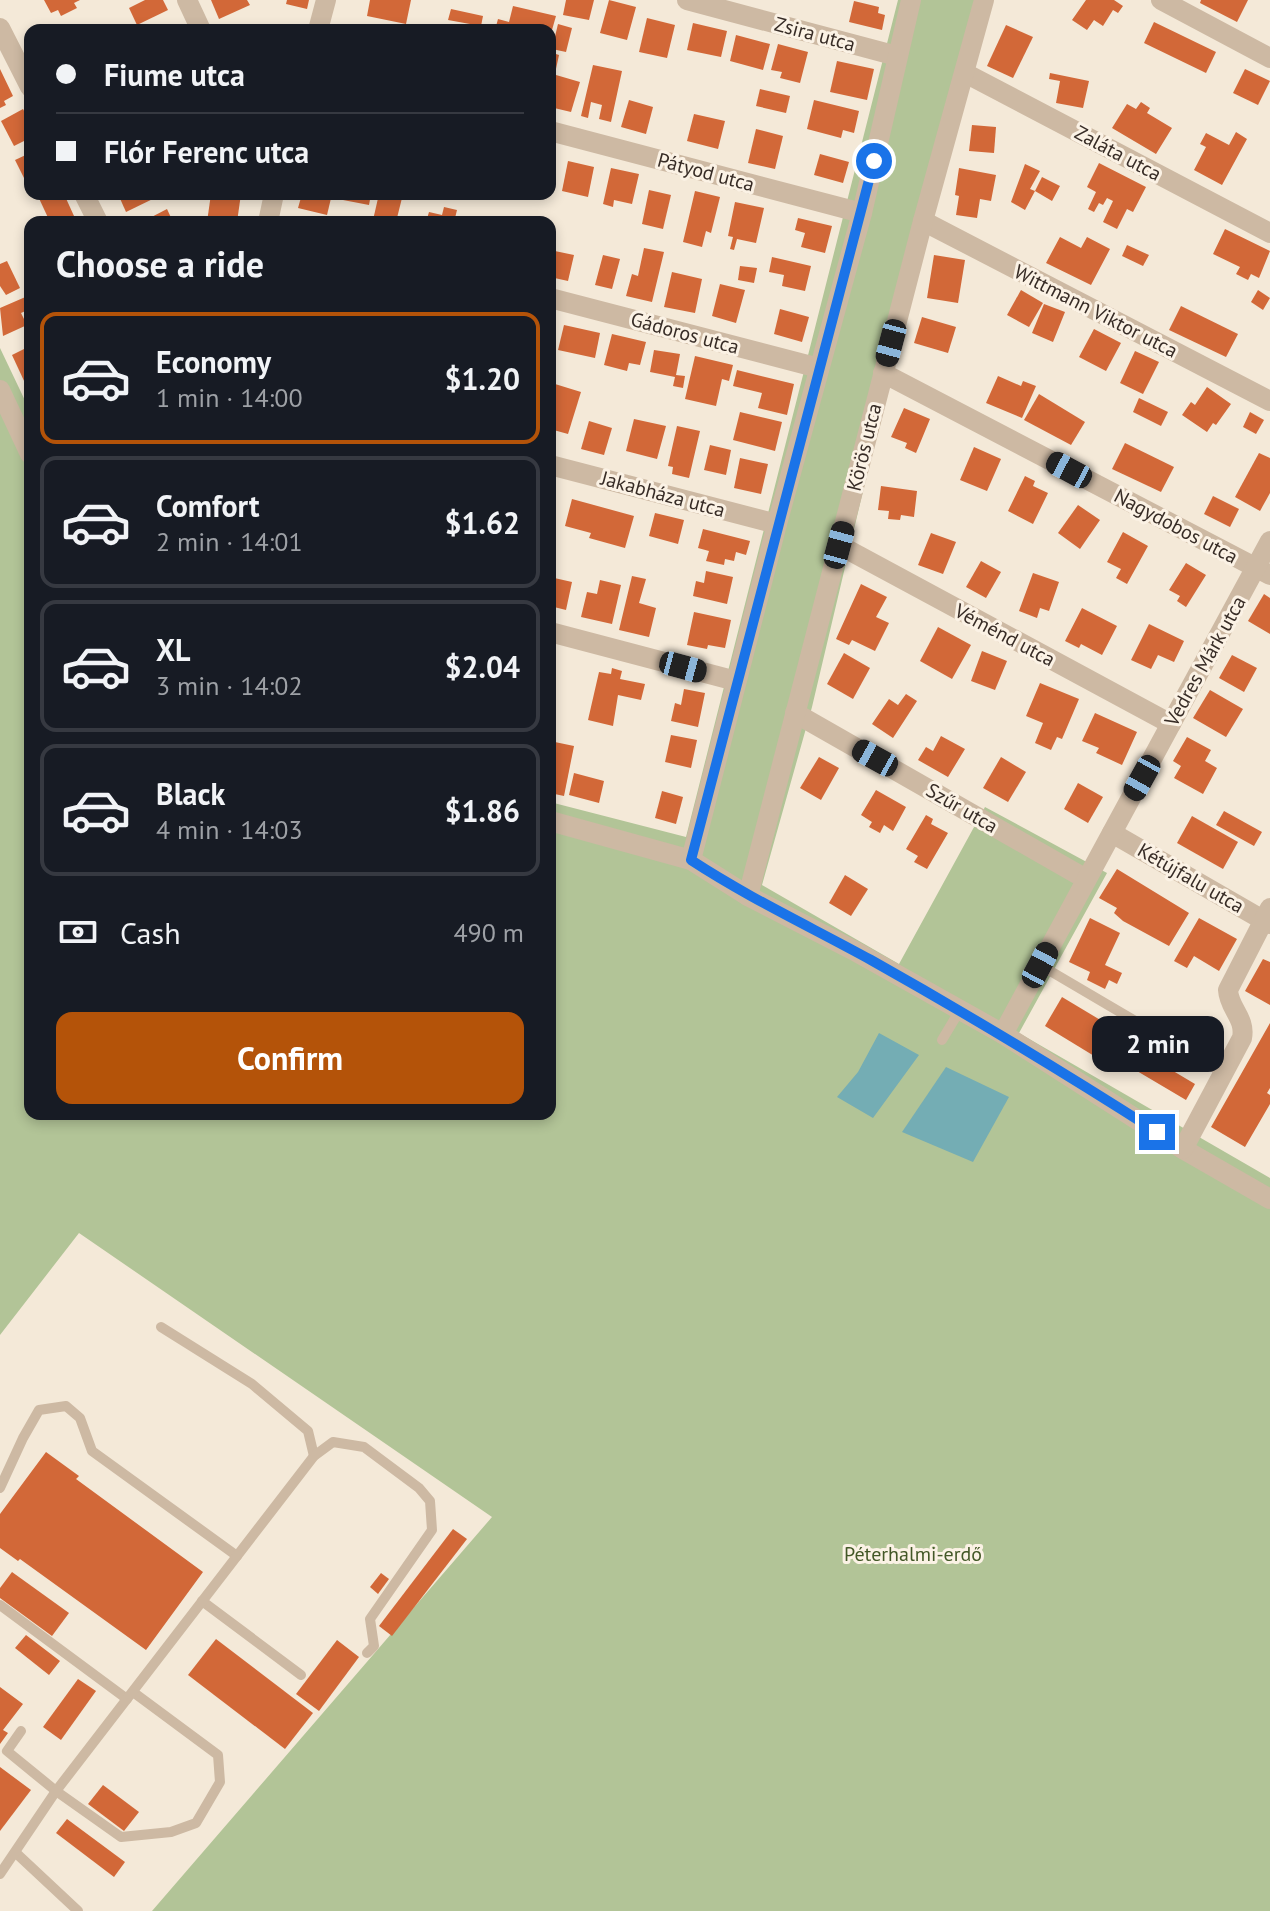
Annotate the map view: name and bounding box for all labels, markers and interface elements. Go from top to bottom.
street label: Zsira utca [772,11,858,57]
text: Fiume utca [104,55,245,94]
street label: Zaláta utca [1070,119,1166,187]
text: Flór Ferenc utca [104,132,309,171]
route start [856,143,892,179]
street label: Pátyod utca [655,147,757,197]
text: Choose a ride [56,240,264,287]
street label: Wittmann Viktor utca [1010,258,1182,364]
street label: Gádoros utca [628,306,742,360]
car [873,317,909,369]
icon: car [60,342,132,414]
text: Economy [156,342,271,381]
text: $1.20 [445,359,520,398]
text: 1 min · 14:00 [156,381,303,414]
street label: Körös utca [841,400,887,494]
car [1042,448,1096,492]
street label: Jakabháza utca [597,465,728,523]
street label: Nagydobos utca [1110,482,1242,570]
icon: car [60,486,132,558]
text: Comfort [156,486,259,525]
text: $1.62 [445,503,520,542]
car [821,519,857,571]
text: 2 min · 14:01 [156,525,303,558]
street label: Vedres Márk utca [1158,591,1252,732]
street label: Véménd utca [949,597,1060,672]
icon: car [60,630,132,702]
text: XL [156,630,190,669]
text: $2.04 [445,647,520,686]
car [657,649,709,685]
text: 3 min · 14:02 [156,669,303,702]
car [848,736,902,780]
car [1120,751,1164,805]
icon: car [60,774,132,846]
text: Black [156,774,225,813]
street label: Szűr utca [921,777,1003,839]
text: $1.86 [445,791,520,830]
text: 4 min · 14:03 [156,813,303,846]
street label: Kétújfalu utca [1133,837,1249,919]
icon: cash [56,910,100,954]
text: Cash [120,913,181,952]
text: 490 m [453,916,524,949]
car [1018,938,1062,992]
button: Confirm [56,1012,524,1104]
callout: 2 min [1091,1016,1223,1072]
text: 2 min [1126,1027,1190,1060]
route end [1139,1114,1175,1150]
park label: Péterhalmi-erdő [844,1541,982,1567]

